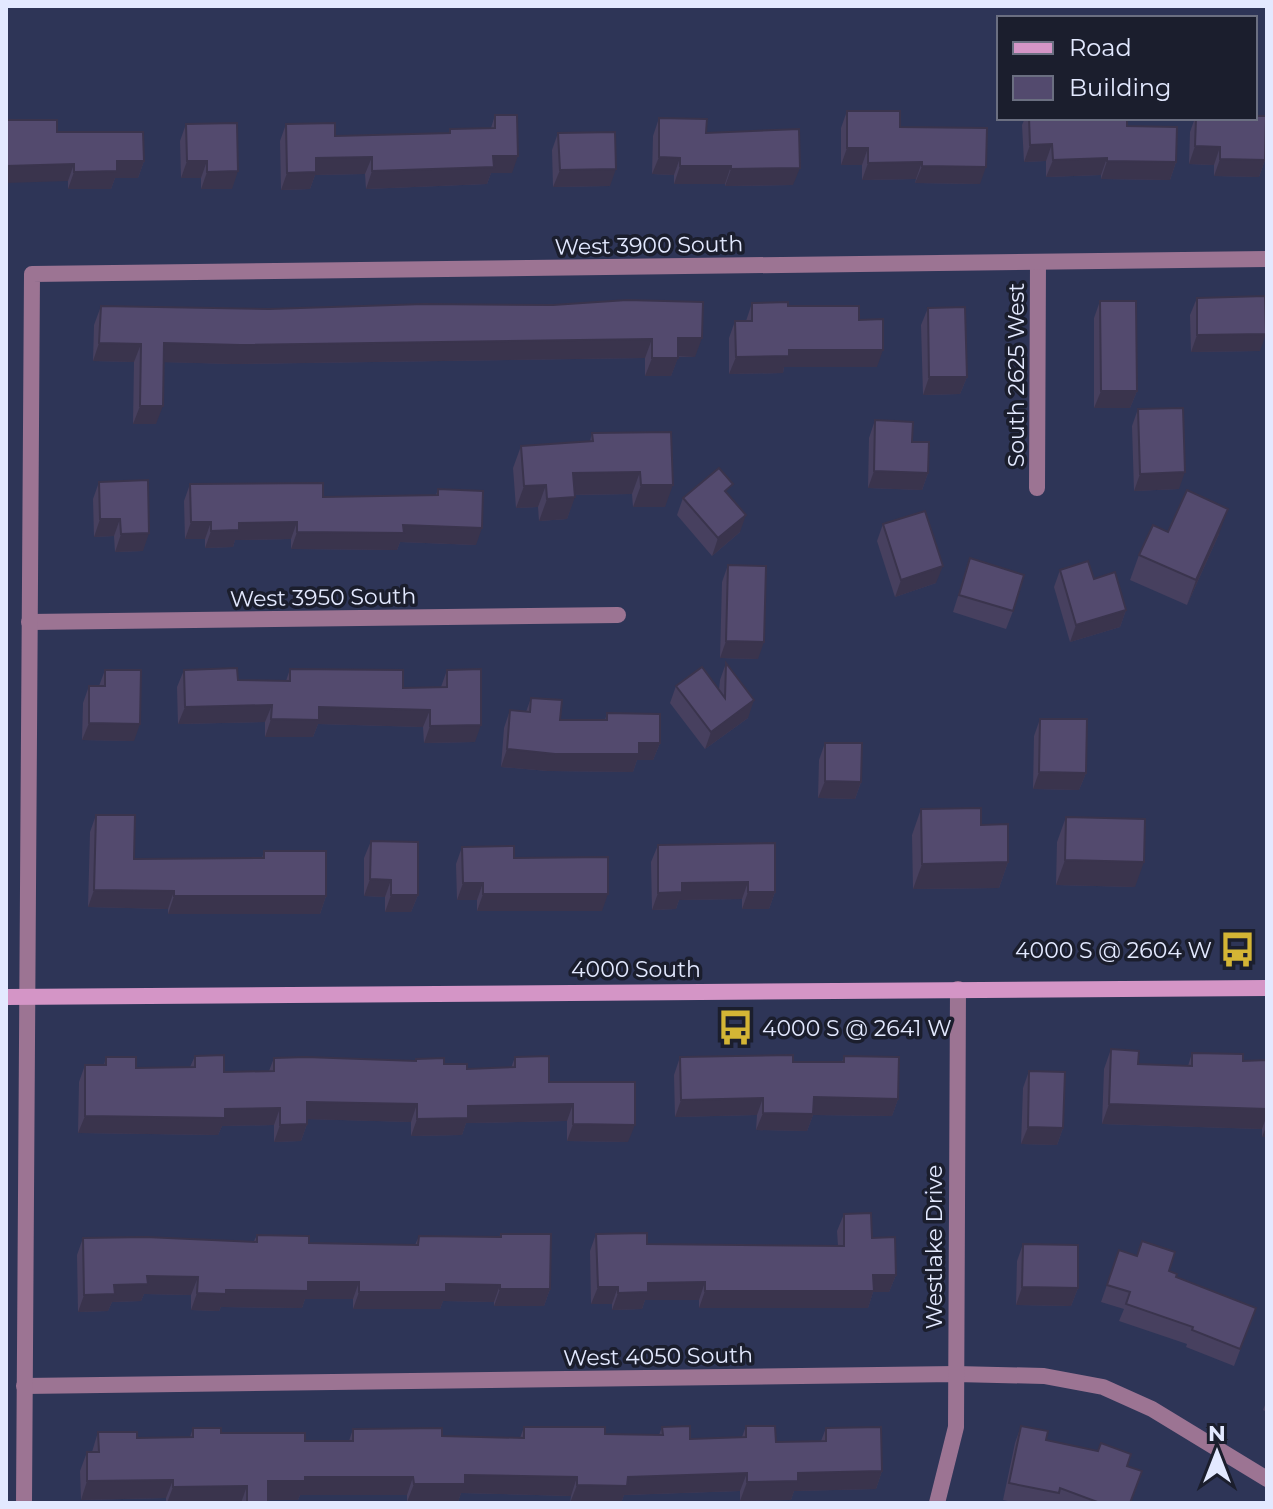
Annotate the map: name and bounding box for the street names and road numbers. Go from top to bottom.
street label: West 3900 South [554,230,744,261]
street label: South 2625 West [1003,283,1030,467]
street label: West 3950 South [230,582,416,613]
street label: 4000 South [571,956,701,983]
street label: Westlake Drive [921,1165,948,1329]
street label: West 4050 South [563,1341,753,1372]

